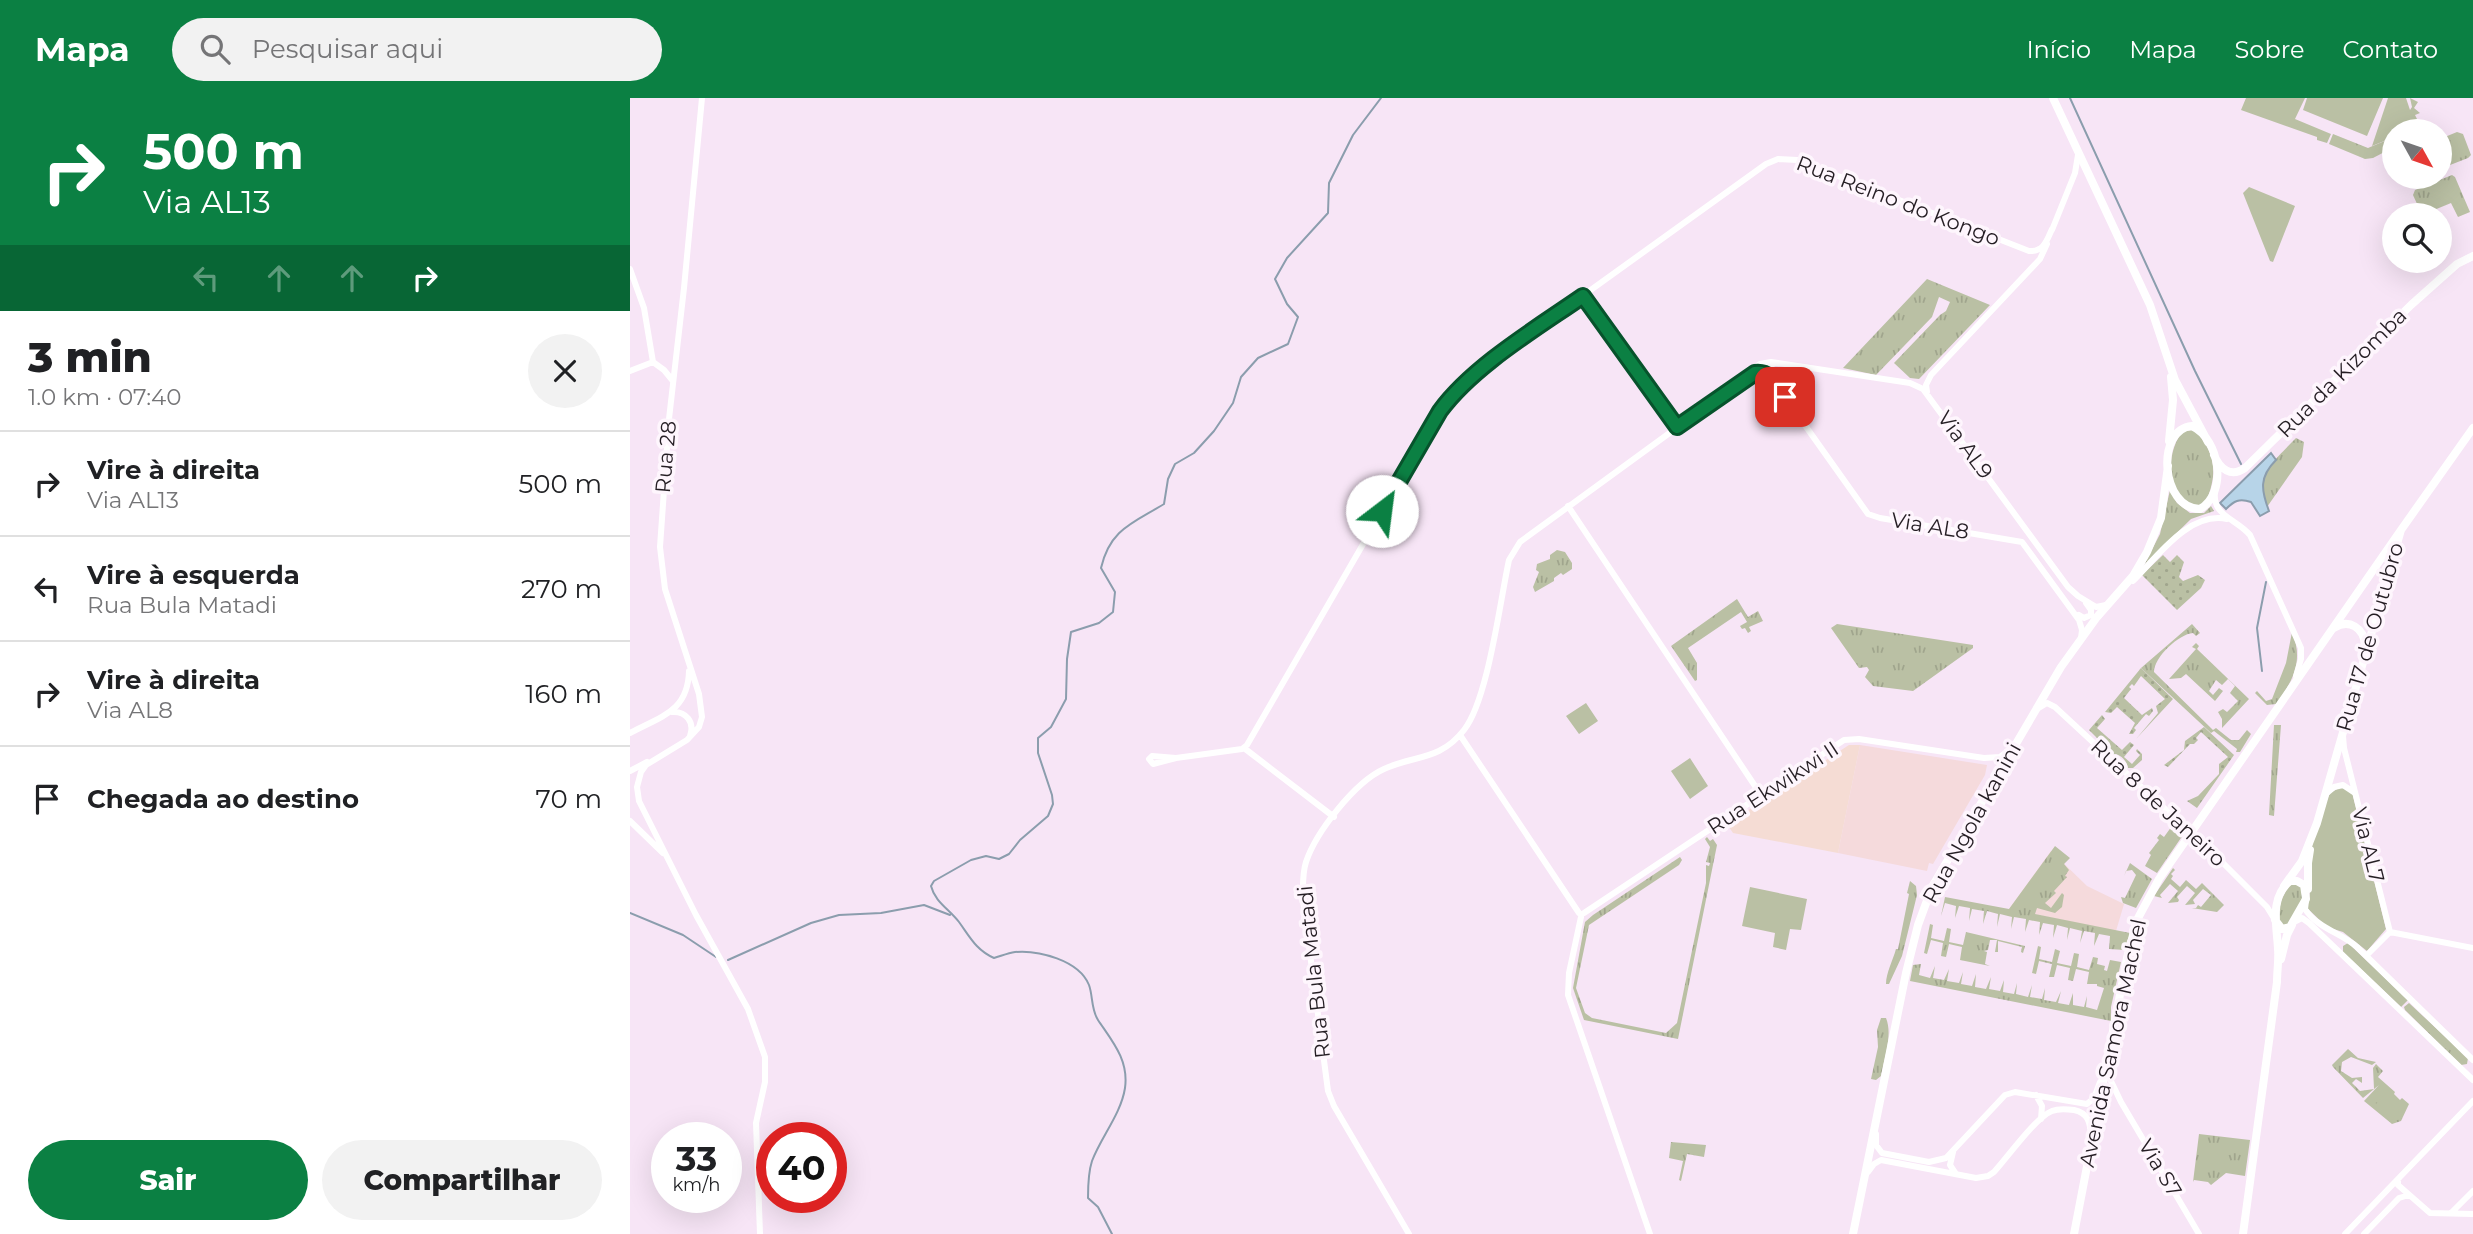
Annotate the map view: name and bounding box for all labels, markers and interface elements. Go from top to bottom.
search box [172,18,662,81]
text: Mapa [35,29,130,69]
icon: search [196,30,234,68]
text: Pesquisar aqui [252,33,443,65]
text: Início [2026,35,2091,64]
text: Mapa [2129,35,2197,64]
text: Sobre [2235,35,2304,64]
text: Contato [2342,35,2438,64]
north arrow [2382,119,2452,189]
map controls [2382,119,2452,273]
text: 500 m [143,122,304,181]
icon: right [28,126,119,217]
street label: Rua Reino do Kongo [1793,150,2003,251]
text: Via AL13 [143,182,271,221]
button: search [2382,203,2452,273]
icon: left [187,259,225,297]
icon: ahead [260,259,298,297]
icon: ahead [333,259,371,297]
icon: right [406,259,444,297]
street label: Rua da Kizomba [2272,303,2411,442]
text: 3 min [28,331,152,383]
button: close [528,334,602,408]
pin [1755,367,1815,427]
icon: arrive [1766,378,1804,416]
text: 1.0 km · 07:40 [28,383,181,411]
street label: Via AL9 [1932,406,1998,484]
street label: Rua 28 [650,420,681,494]
text: Vire à direita [87,454,260,486]
icon: right [28,465,66,503]
text: 500 m [518,468,602,500]
position arrow [1345,474,1419,548]
text: Via AL13 [87,486,179,514]
street label: Via AL8 [1889,507,1971,544]
street label: Rua 17 de Outubro [2331,540,2408,734]
text: Vire à esquerda [87,559,300,591]
icon: left [28,570,66,608]
text: 270 m [521,573,602,605]
text: Rua Bula Matadi [87,591,277,619]
text: Vire à direita [87,664,260,696]
icon: right [28,675,66,713]
text: 160 m [525,678,602,710]
text: Via AL8 [87,696,173,724]
street label: Rua 8 de Janeiro [2086,734,2231,872]
street label: Rua Ekwikwi II [1702,736,1843,839]
street label: Rua Ngola kanini [1917,738,2026,907]
icon: arrive [28,780,66,818]
text: Chegada ao destino [87,783,359,815]
text: 70 m [536,783,602,815]
street label: Via AL7 [2347,805,2390,885]
street label: Rua Bula Matadi [1292,884,1335,1060]
street label: Avenida Samora Machel [2074,917,2151,1169]
speed limit sign: 40 [756,1122,847,1213]
street label: Via S7 [2134,1134,2187,1201]
text: 33 [676,1137,717,1180]
button: Sair [28,1140,308,1220]
button: Compartilhar [322,1140,602,1220]
text: km/h [672,1174,721,1196]

